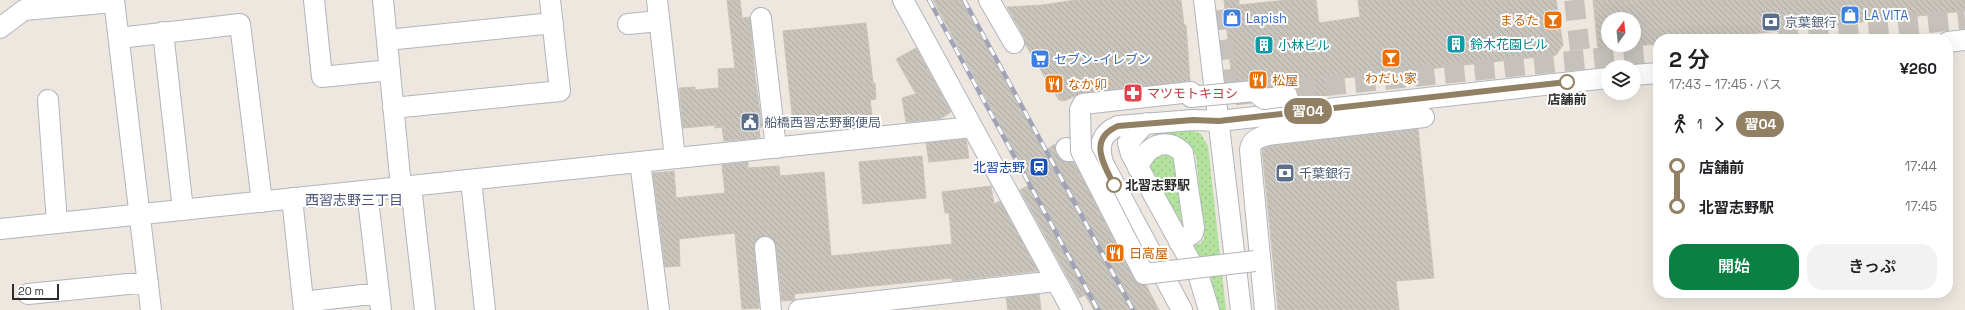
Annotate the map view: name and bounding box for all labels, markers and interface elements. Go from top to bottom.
shop icon: LA VITA [1839,4,1861,26]
shop icon: Lapish [1221,7,1243,29]
place label: LA VITA [1864,7,1908,24]
bar icon: まるた [1542,9,1564,31]
place label: Lapish [1246,10,1287,27]
bank icon: 京葉銀行 [1760,11,1782,33]
place label: まるた [1500,12,1539,29]
north arrow [1601,12,1641,52]
map controls [1601,12,1641,100]
place label: 京葉銀行 [1785,14,1837,31]
building icon: 鈴木花園ビル [1445,33,1467,55]
building icon: 小林ビル [1253,34,1275,56]
place label: 鈴木花園ビル [1470,36,1548,53]
place label: 小林ビル [1278,37,1330,54]
text: 2 分 [1669,45,1710,73]
bar icon: わだい家 [1380,47,1402,69]
supermarket icon: セブン-イレブン [1029,48,1051,70]
place label: セブン-イレブン [1054,51,1151,68]
text: ¥260 [1900,59,1937,78]
button: layers [1601,60,1641,100]
restaurant icon: 松屋 [1247,69,1269,91]
place label: わだい家 [1365,70,1417,87]
place label: 松屋 [1272,72,1298,89]
restaurant icon: なか卯 [1043,73,1065,95]
marker: 店舗前 [1559,74,1575,90]
place label: なか卯 [1068,76,1107,93]
text: 17:43 – 17:45 · バス [1669,76,1782,93]
pharmacy icon: マツモトキヨシ [1122,82,1144,104]
place label: マツモトキヨシ [1147,85,1238,102]
place label: 店舗前 [1547,91,1587,108]
line badge: 習04 [1285,98,1331,124]
text: 習04 [1292,102,1324,120]
public building icon: 船橋西習志野郵便局 [739,111,761,133]
icon: walk [1669,113,1691,135]
icon: forward [1708,113,1730,135]
place label: 船橋西習志野郵便局 [764,114,881,131]
text: 習04 [1744,115,1776,133]
text: 1 [1697,116,1702,133]
station icon: 北習志野 [1028,156,1050,178]
text: 店舗前 [1699,158,1744,177]
text: 17:44 [1905,158,1937,175]
place label: 北習志野 [973,159,1025,176]
bank icon: 千葉銀行 [1274,162,1296,184]
place label: 千葉銀行 [1299,165,1351,182]
marker: 北習志野駅 [1106,177,1122,193]
place label: 北習志野駅 [1125,177,1190,194]
district label: 西習志野三丁目 [305,191,403,209]
text: 北習志野駅 [1699,198,1774,217]
text: 17:45 [1905,198,1937,215]
restaurant icon: 日高屋 [1104,242,1126,264]
button: 開始 [1669,244,1799,290]
button: きっぷ [1807,244,1937,290]
place label: 日高屋 [1129,245,1168,262]
scale bar [12,282,59,301]
text: 20 m [18,284,44,298]

